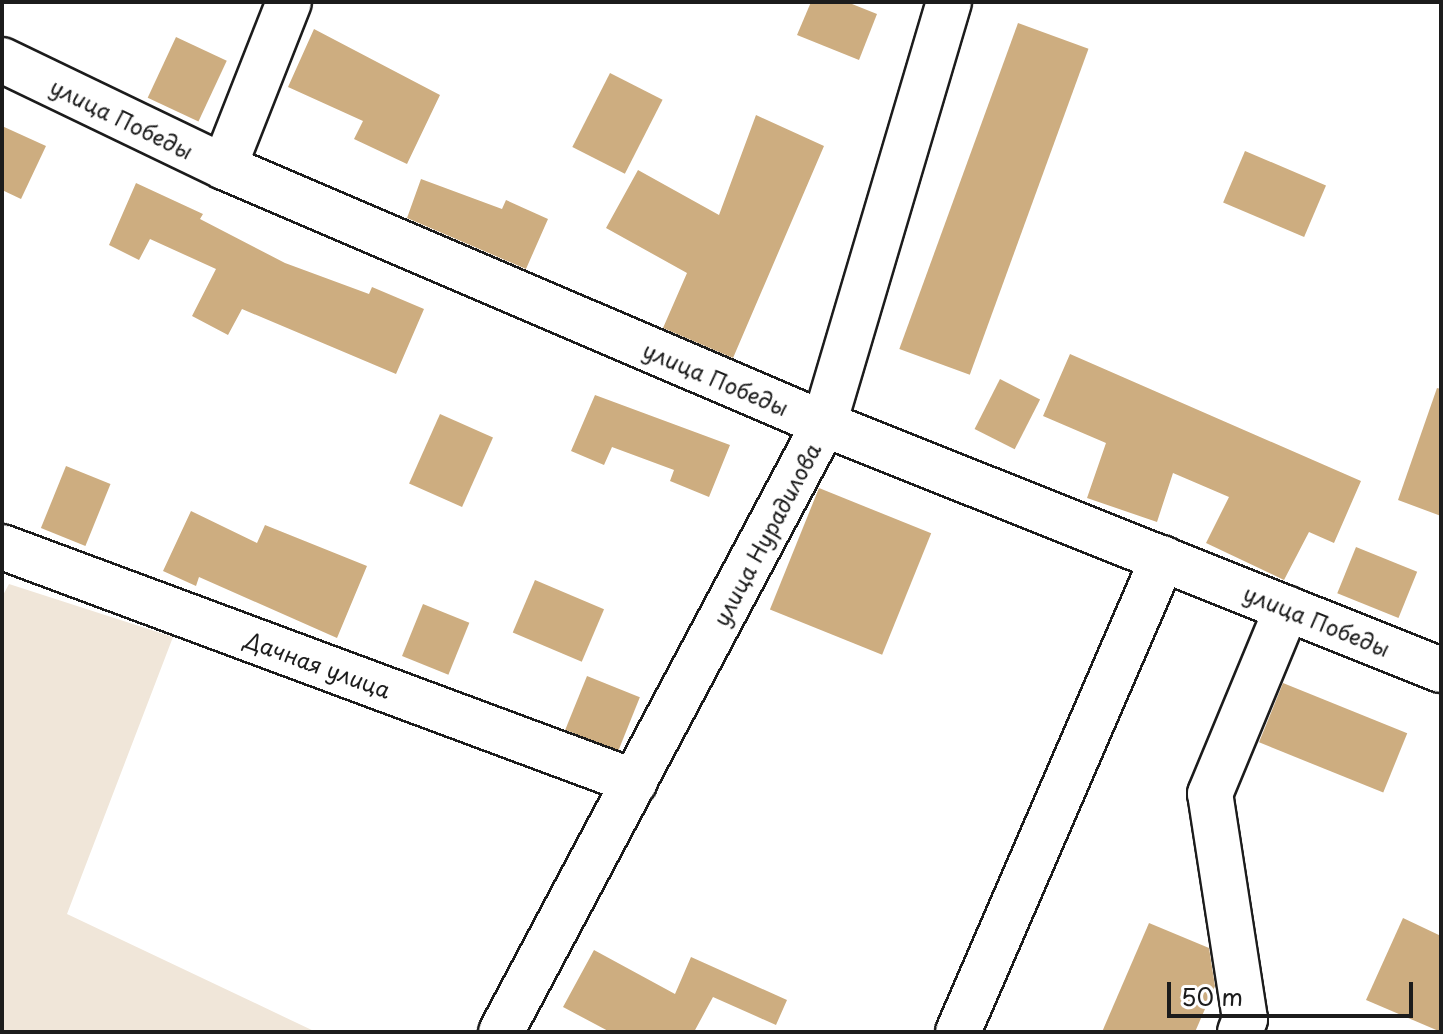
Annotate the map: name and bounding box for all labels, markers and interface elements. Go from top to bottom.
street label: улица Победы [46,72,198,164]
street label: улица Победы [639,335,793,421]
street label: улица Нурадилова [706,437,826,631]
street label: улица Победы [1240,579,1394,661]
street label: Дачная улица [241,625,395,703]
scale bar [1171,966,1417,1016]
text: 50 m [1181,978,1243,1014]

